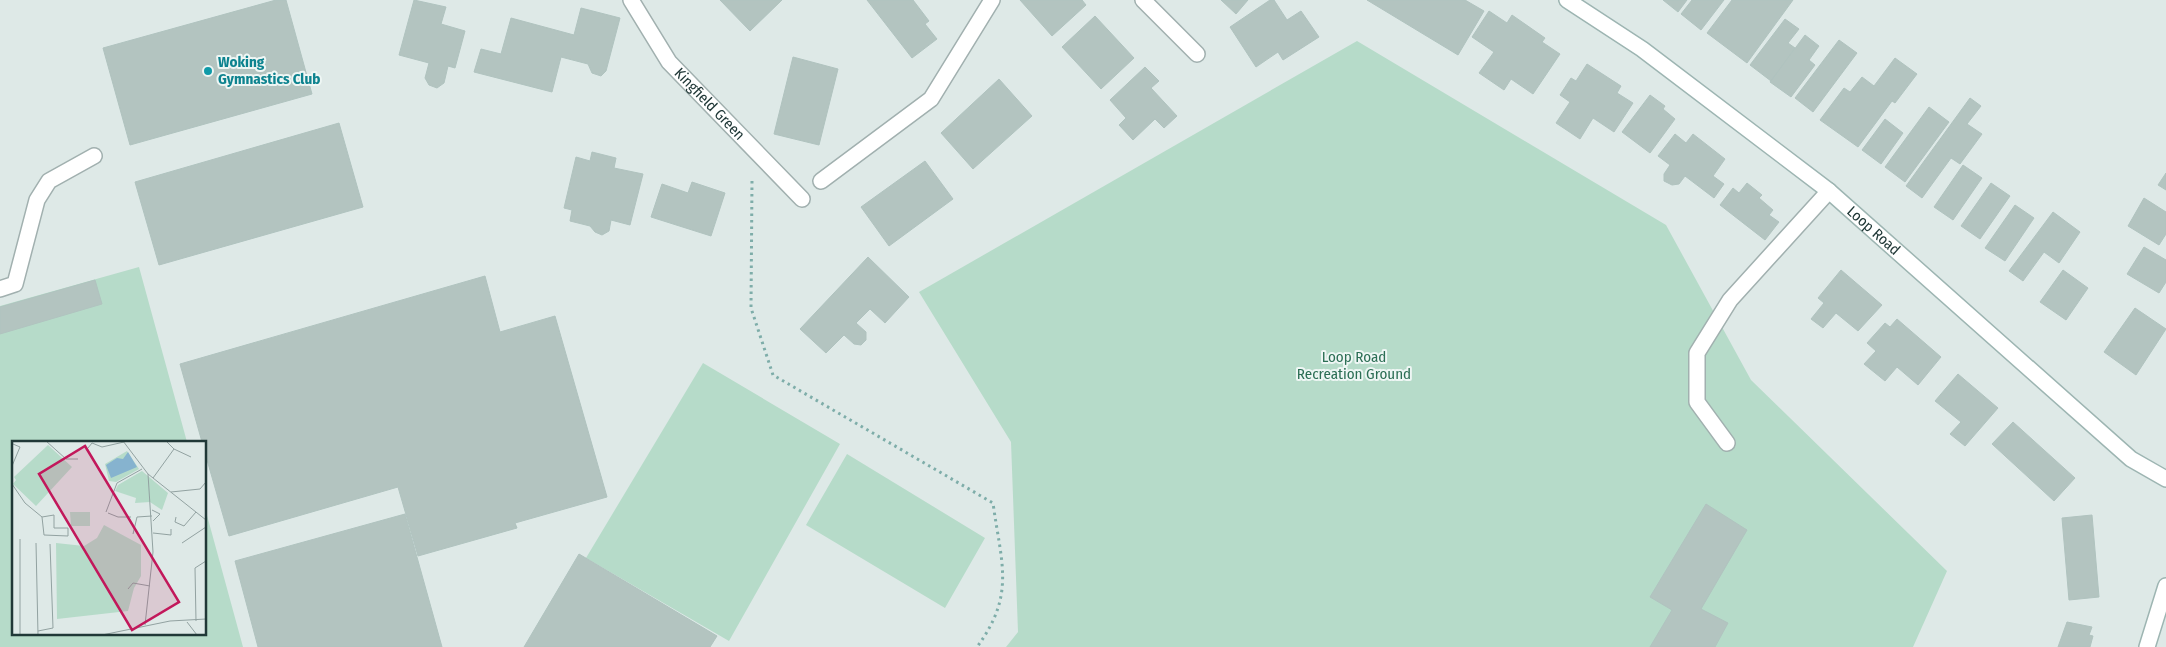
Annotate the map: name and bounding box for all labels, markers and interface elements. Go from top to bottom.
place label: Woking Gymnastics Club [218,53,320,88]
street label: Kingfield Green [671,64,749,144]
marker: Woking Gymnastics Club [202,65,214,77]
street label: Loop Road [1843,202,1904,259]
park label: Loop Road Recreation Ground [1297,348,1411,383]
inset map [12,441,206,634]

